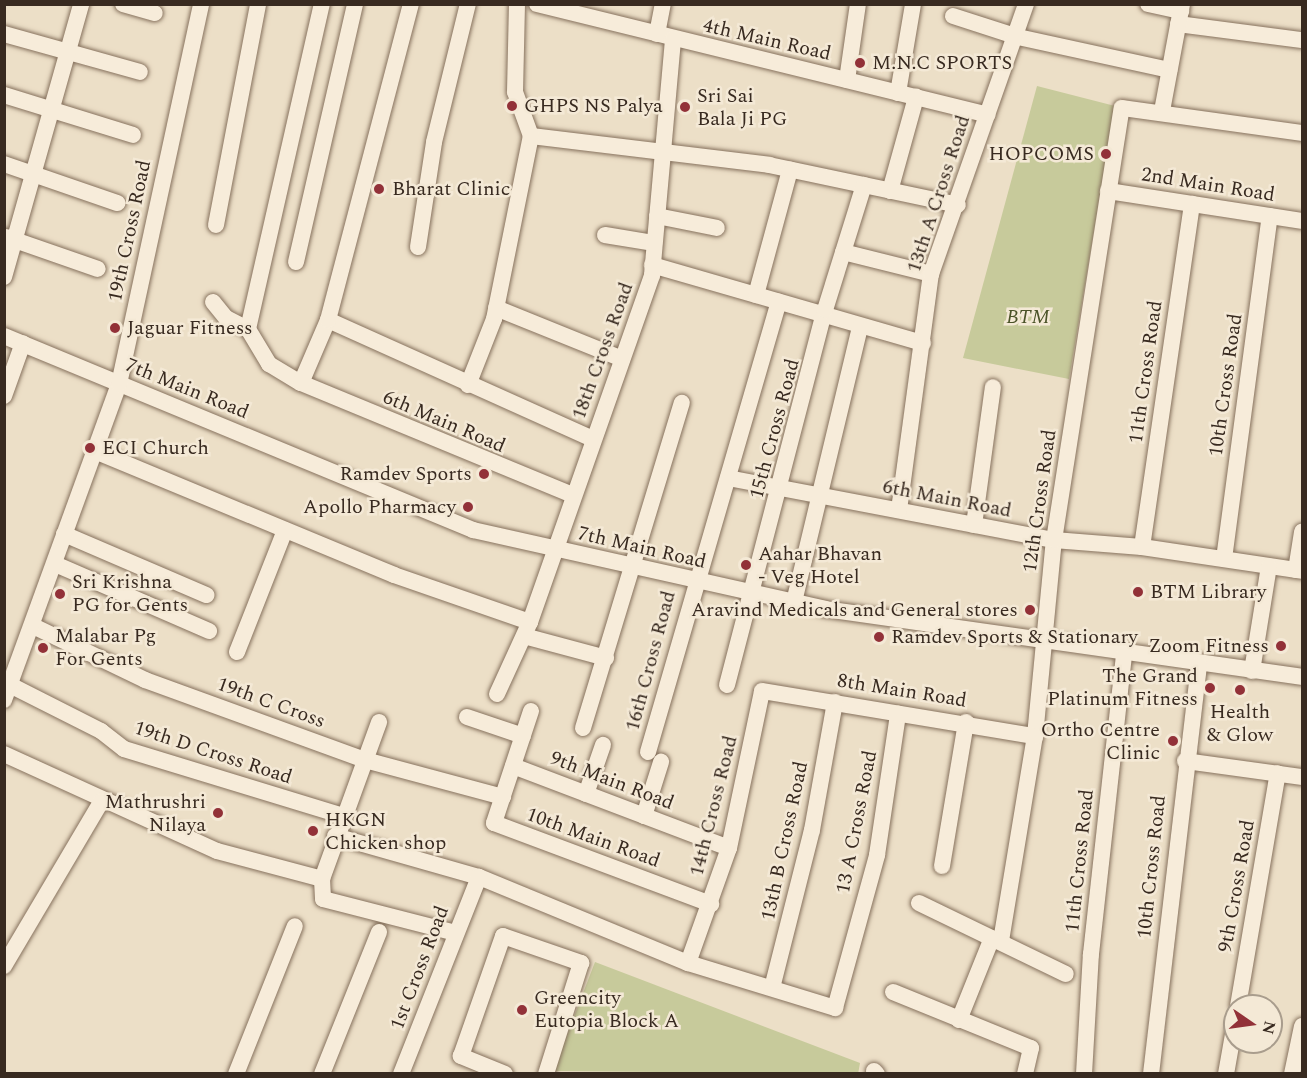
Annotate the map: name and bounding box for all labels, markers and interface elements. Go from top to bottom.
street label: 4th Main Road [701,14,833,66]
place label: M.N.C SPORTS [872,51,1012,75]
marker: M.N.C SPORTS [853,56,867,70]
place label: Sri Sai Bala Ji PG [697,84,787,131]
place label: GHPS NS Palya [524,94,663,118]
marker: GHPS NS Palya [505,99,519,113]
marker: Sri Sai Bala Ji PG [678,100,692,114]
street label: 13th A Cross Road [902,112,976,276]
place label: HOPCOMS [989,142,1094,166]
marker: HOPCOMS [1099,147,1113,161]
street label: 19th Cross Road [103,158,157,304]
street label: 2nd Main Road [1140,163,1276,207]
place label: Bharat Clinic [392,177,510,201]
marker: Bharat Clinic [370,180,388,198]
street label: 18th Cross Road [567,279,639,423]
street label: 11th Cross Road [1124,299,1168,445]
park label: BTM [1006,305,1050,329]
street label: 10th Cross Road [1204,312,1248,458]
place label: Jaguar Fitness [127,316,253,340]
marker: Jaguar Fitness [108,321,122,335]
street label: 7th Main Road [122,353,252,425]
street label: 15th Cross Road [745,356,805,502]
street label: 6th Main Road [379,385,509,459]
street label: 12th Cross Road [1018,428,1062,574]
place label: ECI Church [102,436,209,460]
marker: ECI Church [83,441,97,455]
place label: Ramdev Sports [340,462,472,486]
marker: Ramdev Sports [477,467,491,481]
street label: 6th Main Road [881,475,1013,523]
place label: Apollo Pharmacy [303,495,456,519]
marker: Apollo Pharmacy [461,500,475,514]
street label: 7th Main Road [576,522,708,574]
place label: Aahar Bhavan - Veg Hotel [758,542,882,589]
marker: Aahar Bhavan - Veg Hotel [739,558,753,572]
place label: Sri Krishna PG for Gents [72,570,188,617]
place label: BTM Library [1150,580,1266,604]
marker: BTM Library [1131,585,1145,599]
marker: Sri Krishna PG for Gents [53,587,67,601]
street label: 16th Cross Road [621,588,681,734]
place label: Aravind Medicals and General stores [691,598,1018,622]
marker: Aravind Medicals and General stores [1023,603,1037,617]
place label: Malabar Pg For Gents [55,624,156,671]
place label: Ramdev Sports & Stationary [891,625,1138,649]
marker: Ramdev Sports & Stationary [872,630,886,644]
place label: Zoom Fitness [1149,634,1269,658]
marker: Zoom Fitness [1274,639,1288,653]
marker: Malabar Pg For Gents [36,641,50,655]
place label: The Grand Platinum Fitness [1047,664,1198,711]
street label: 8th Main Road [836,669,968,713]
street label: 19th C Cross [214,672,328,734]
marker: The Grand Platinum Fitness [1203,681,1217,695]
marker: Health & Glow [1233,683,1247,697]
place label: Health & Glow [1207,700,1273,747]
street label: 19th D Cross Road [131,716,295,790]
place label: Ortho Centre Clinic [1041,718,1160,765]
marker: Ortho Centre Clinic [1164,732,1182,750]
street label: 14th Cross Road [685,733,743,879]
street label: 9th Main Road [547,746,677,816]
street label: 13 A Cross Road [831,748,883,896]
street label: 13th B Cross Road [756,759,814,923]
street label: 11th Cross Road [1061,788,1099,934]
place label: Mathrushri Nilaya [105,790,206,837]
street label: 10th Cross Road [1133,794,1171,940]
street label: 10th Main Road [523,803,663,873]
marker: Mathrushri Nilaya [211,806,225,820]
place label: HKGN Chicken shop [325,808,446,855]
street label: 9th Cross Road [1214,818,1260,954]
marker: HKGN Chicken shop [306,824,320,838]
street label: 1st Cross Road [385,903,455,1033]
place label: Greencity Eutopia Block A [534,987,679,1034]
north arrow [1223,994,1283,1054]
marker: Greencity Eutopia Block A [515,1003,529,1017]
text: N [1255,1019,1282,1037]

